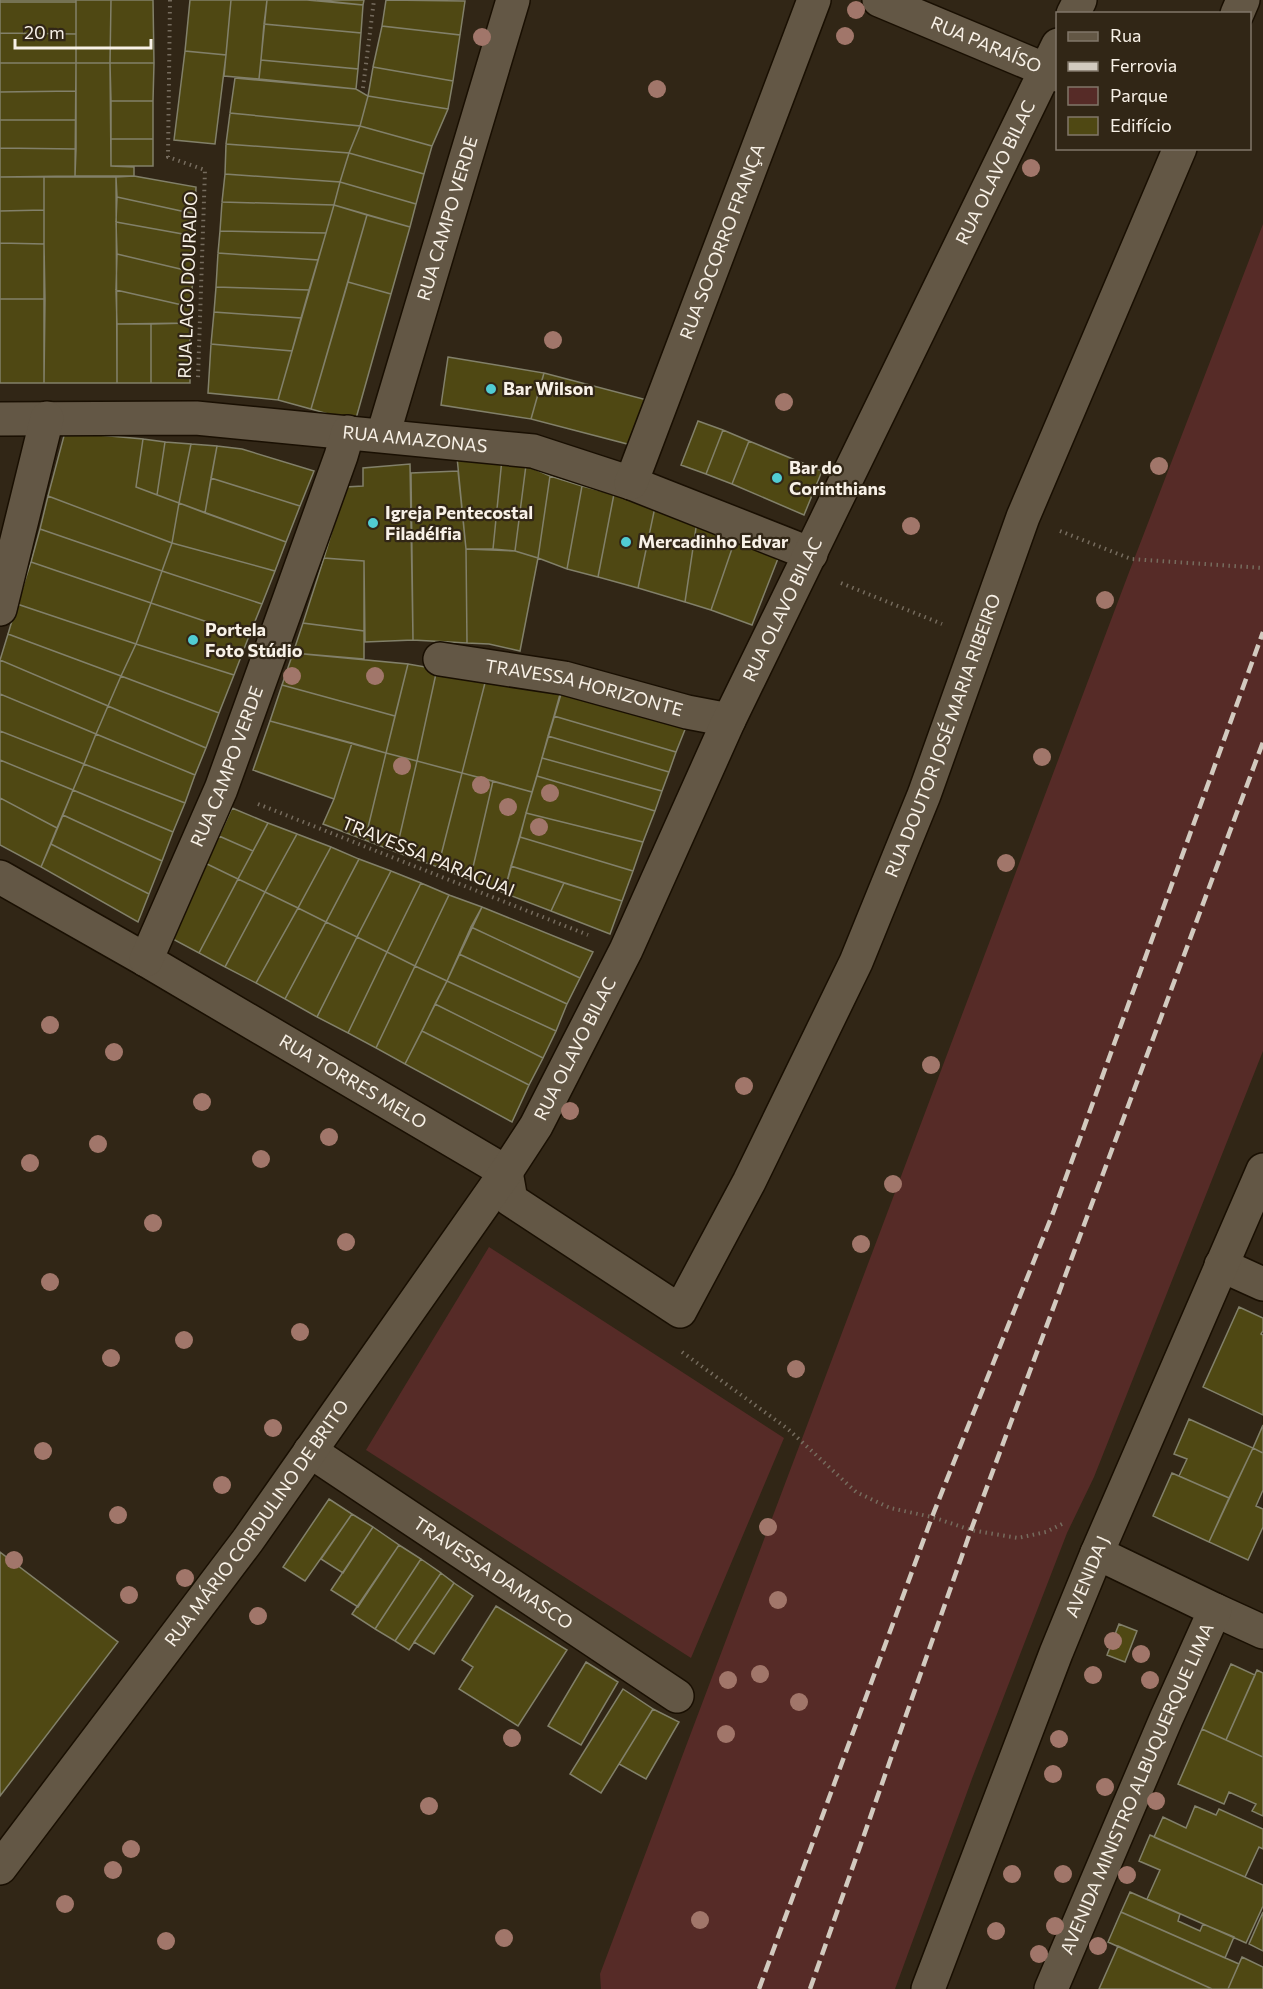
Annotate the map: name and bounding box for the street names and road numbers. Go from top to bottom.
street label: RUA PARAÍSO [928,11,1045,77]
street label: RUA OLAVO BILAC [950,97,1039,248]
street label: RUA CAMPO VERDE [412,133,482,303]
street label: RUA SOCORRO FRANÇA [674,140,769,342]
street label: RUA LAGO DOURADO [173,191,201,379]
street label: RUA AMAZONAS [342,420,488,456]
street label: RUA OLAVO BILAC [737,534,826,685]
street label: RUA DOUTOR JOSÉ MARIA RIBEIRO [880,591,1005,880]
street label: TRAVESSA HORIZONTE [484,654,686,720]
street label: RUA CAMPO VERDE [185,683,267,850]
street label: TRAVESSA PARAGUAI [339,811,518,901]
street label: RUA OLAVO BILAC [529,973,620,1124]
street label: RUA TORRES MELO [276,1029,431,1133]
street label: RUA MÁRIO CORDULINO DE BRITO [159,1395,353,1651]
street label: TRAVESSA DAMASCO [410,1511,577,1633]
street label: AVENIDA J [1060,1532,1113,1621]
street label: AVENIDA MINISTRO ALBUQUERQUE LIMA [1055,1619,1218,1958]

